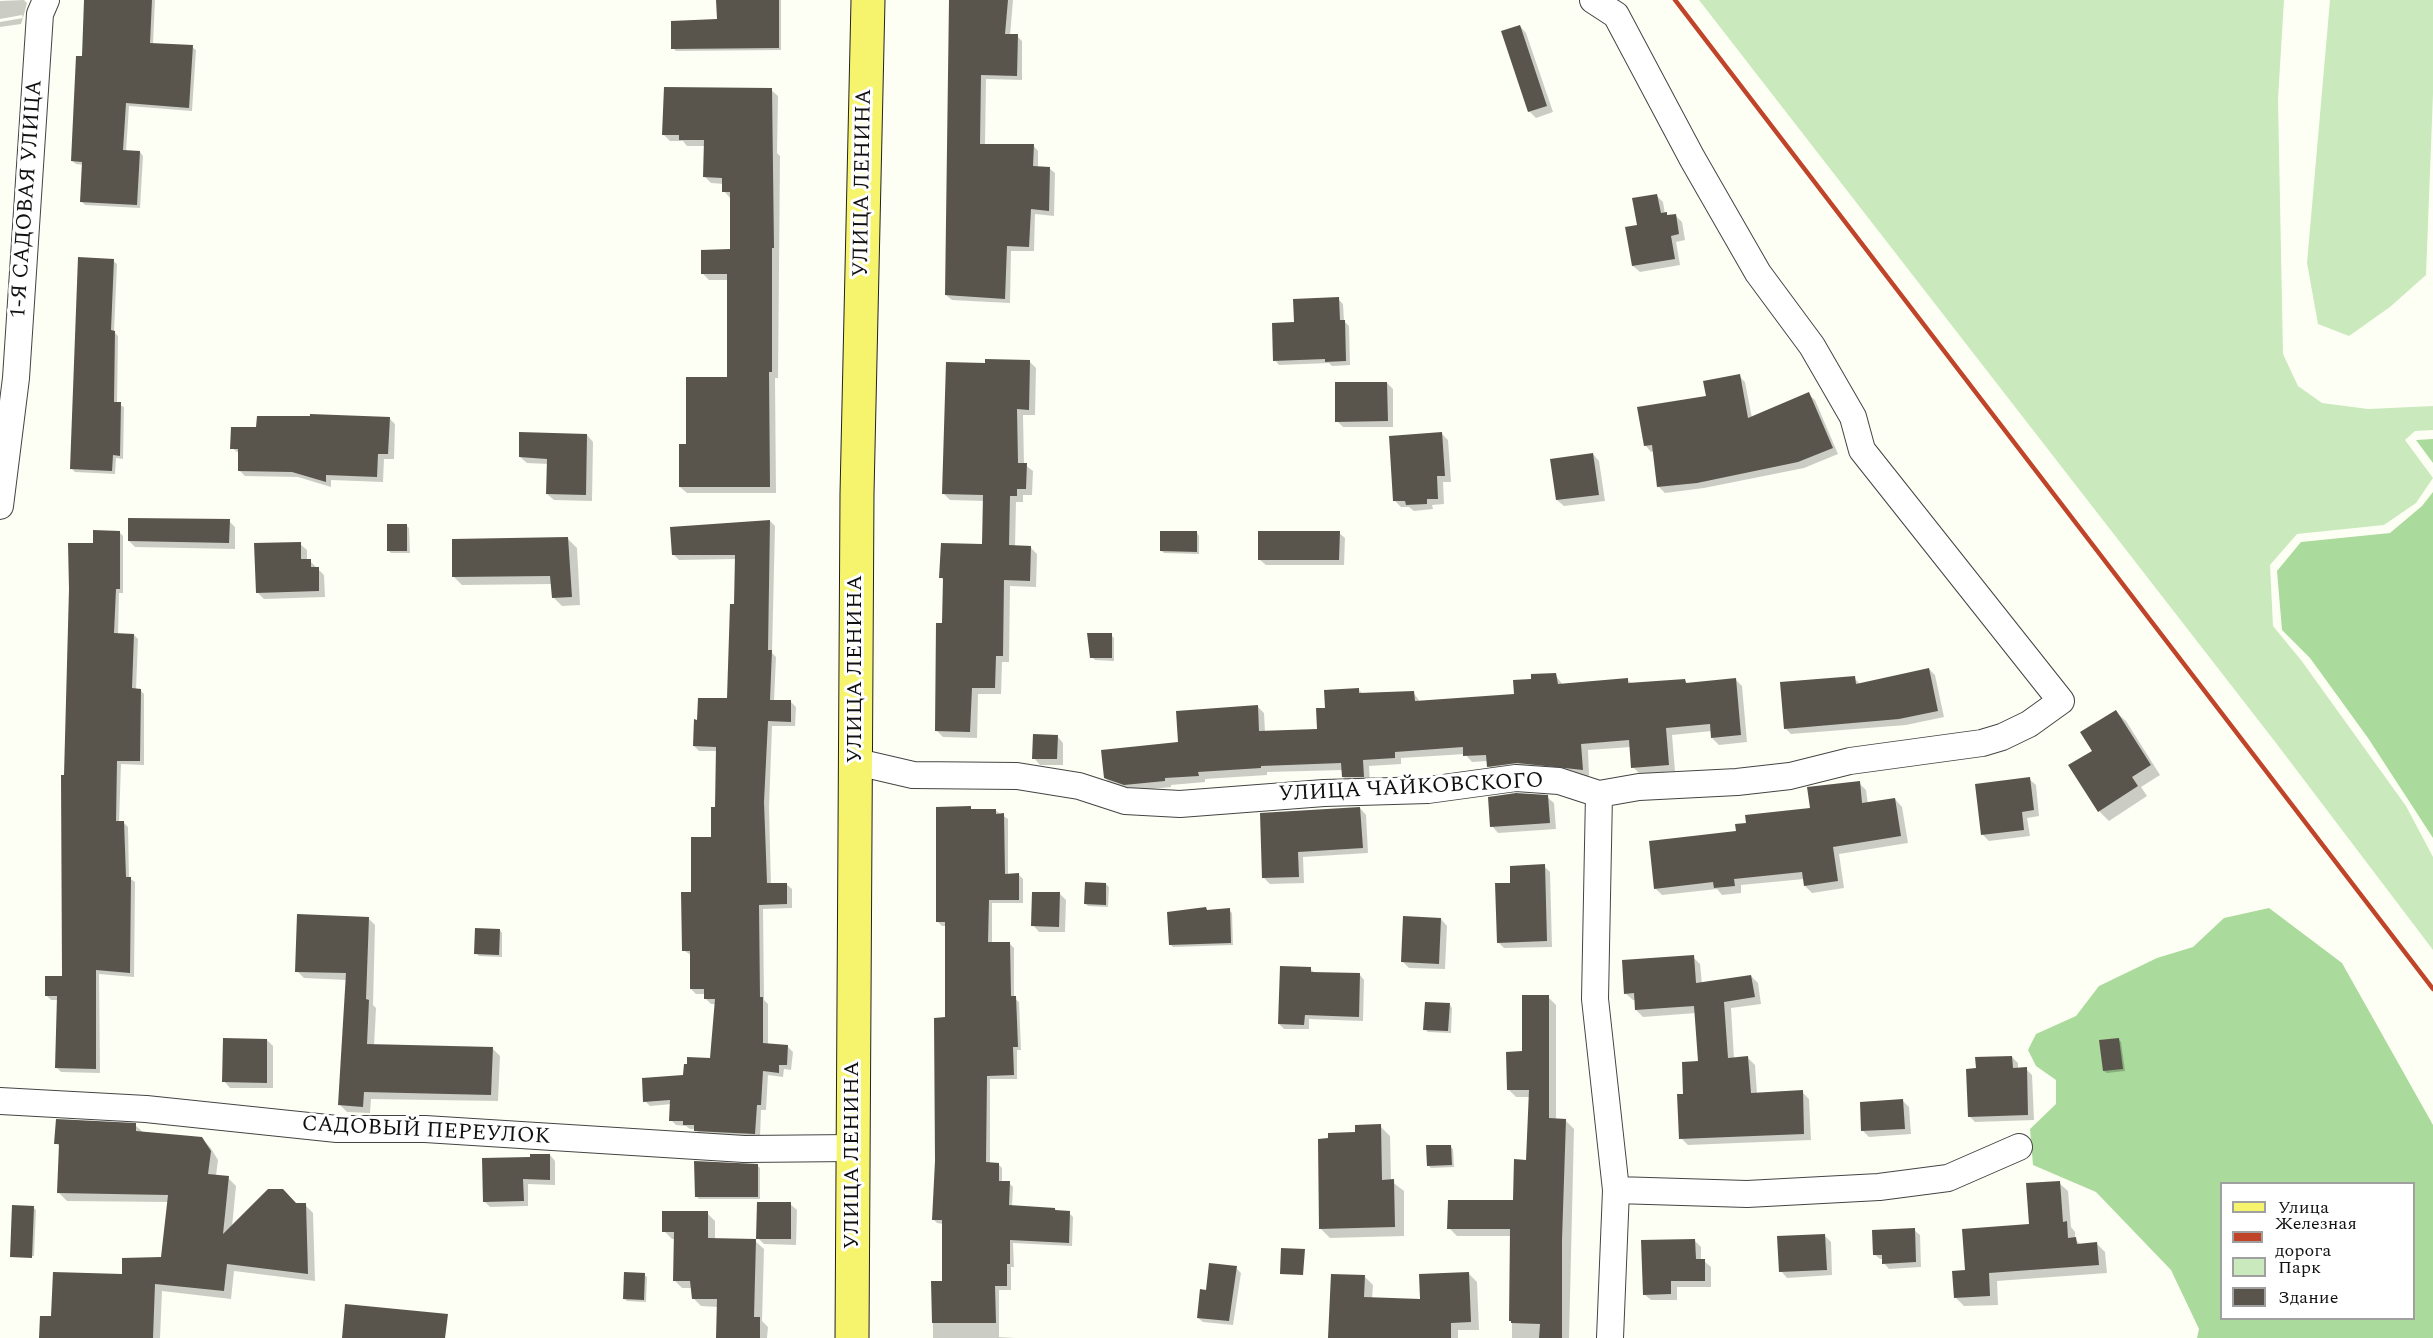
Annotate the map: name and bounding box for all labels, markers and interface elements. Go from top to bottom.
street label: 1-Я САДОВАЯ УЛИЦА [6,79,50,319]
street label: УЛИЦА ЛЕНИНА [849,89,879,277]
street label: УЛИЦА ЛЕНИНА [844,575,870,763]
street label: УЛИЦА ЧАЙКОВСКОГО [1278,769,1544,809]
street label: УЛИЦА ЛЕНИНА [841,1061,867,1249]
street label: САДОВЫЙ ПЕРЕУЛОК [301,1112,551,1152]
legend [2220,1182,2415,1320]
text: Улица [2278,1194,2329,1221]
text: Железная дорога [2275,1210,2357,1264]
text: Парк [2278,1254,2321,1281]
text: Здание [2278,1284,2338,1311]

